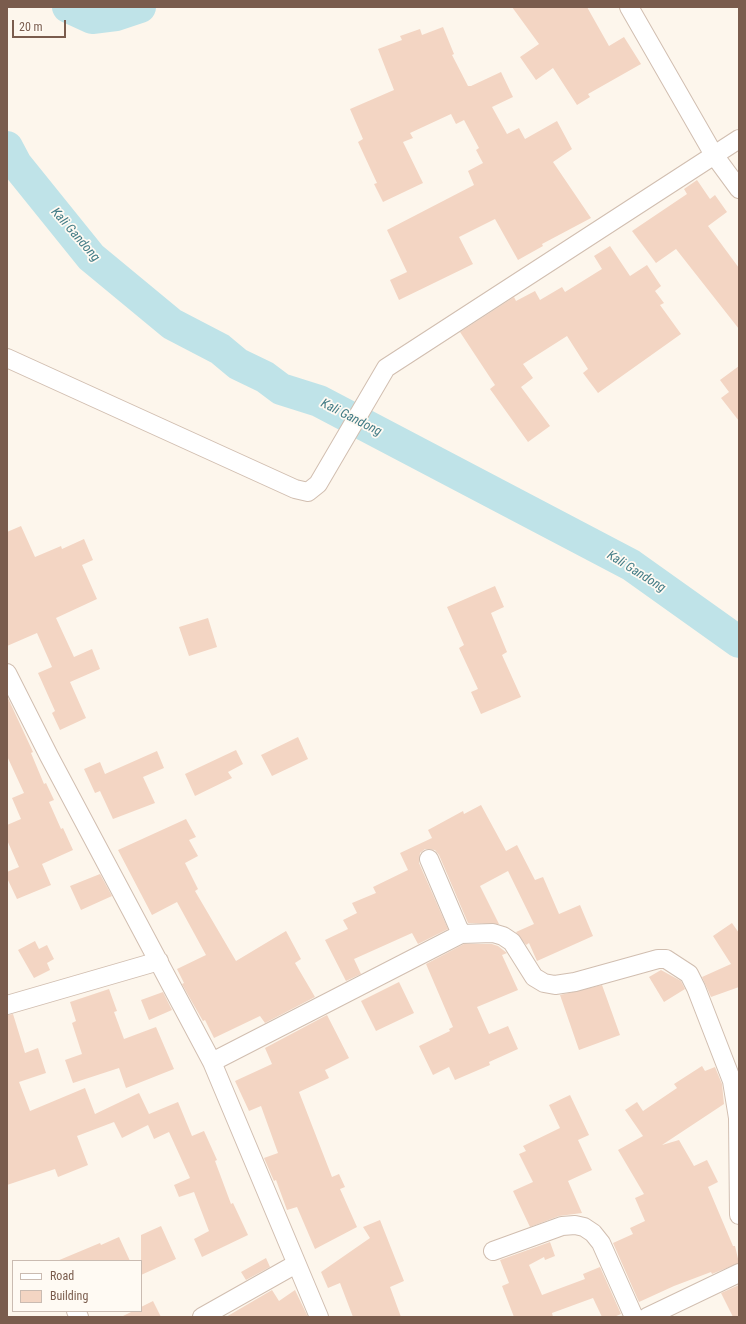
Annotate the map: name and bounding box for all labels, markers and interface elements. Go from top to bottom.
scale bar [14,12,68,38]
text: 20 m [19,20,43,34]
water label: Kali Gandong [47,205,103,265]
water label: Kali Gandong [318,396,384,440]
water label: Kali Gandong [604,548,668,596]
legend [12,1260,142,1312]
text: Road [50,1269,74,1283]
text: Building [50,1289,88,1303]

